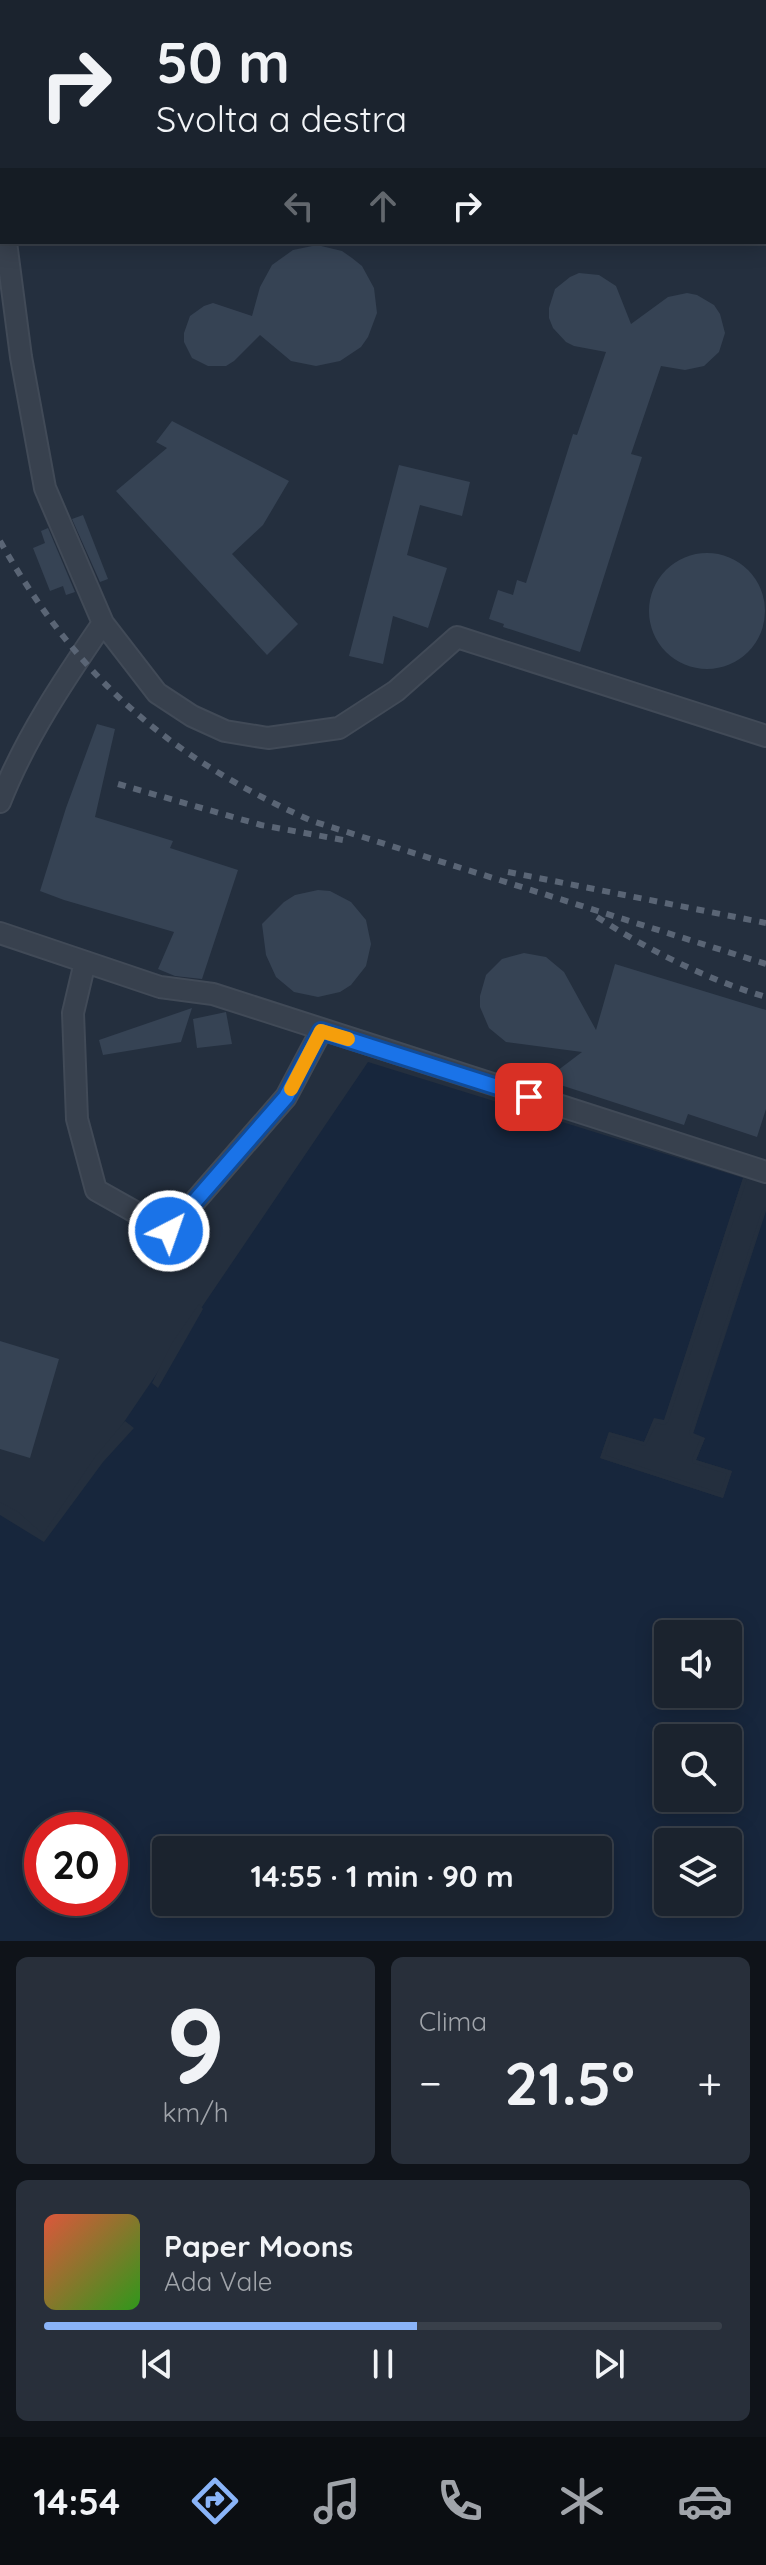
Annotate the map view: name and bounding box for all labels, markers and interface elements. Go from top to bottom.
text: 50 m [156,27,290,97]
icon: right [24,32,128,136]
text: Svolta a destra [156,96,407,141]
icon: left [277,184,321,228]
icon: ahead [361,184,405,228]
icon: right [445,184,489,228]
pin [495,1063,563,1131]
icon: arrive [507,1075,551,1119]
position arrow [127,1189,211,1273]
map controls [654,1620,742,1916]
button: sound [654,1620,742,1708]
button: search [654,1724,742,1812]
speed limit sign: 20 [24,1812,128,1916]
button: layers [654,1828,742,1916]
text: 14:55 · 1 min · 90 m [250,1857,514,1895]
text: 9 [166,1979,225,2109]
text: Clima [419,2005,487,2038]
text: 21.5° [504,2045,635,2120]
text: − [419,2055,442,2110]
text: + [697,2055,722,2110]
text: km/h [163,2096,228,2129]
text: Paper Moons [164,2227,353,2265]
text: Ada Vale [164,2265,273,2298]
icon: previous [135,2342,179,2386]
icon: pause [361,2342,405,2386]
icon: next [587,2342,631,2386]
icon: directions [187,2473,243,2529]
icon: music [309,2473,365,2529]
icon: phone [432,2473,488,2529]
icon: climate [554,2473,610,2529]
icon: car [677,2473,733,2529]
text: 14:54 [33,2479,120,2524]

